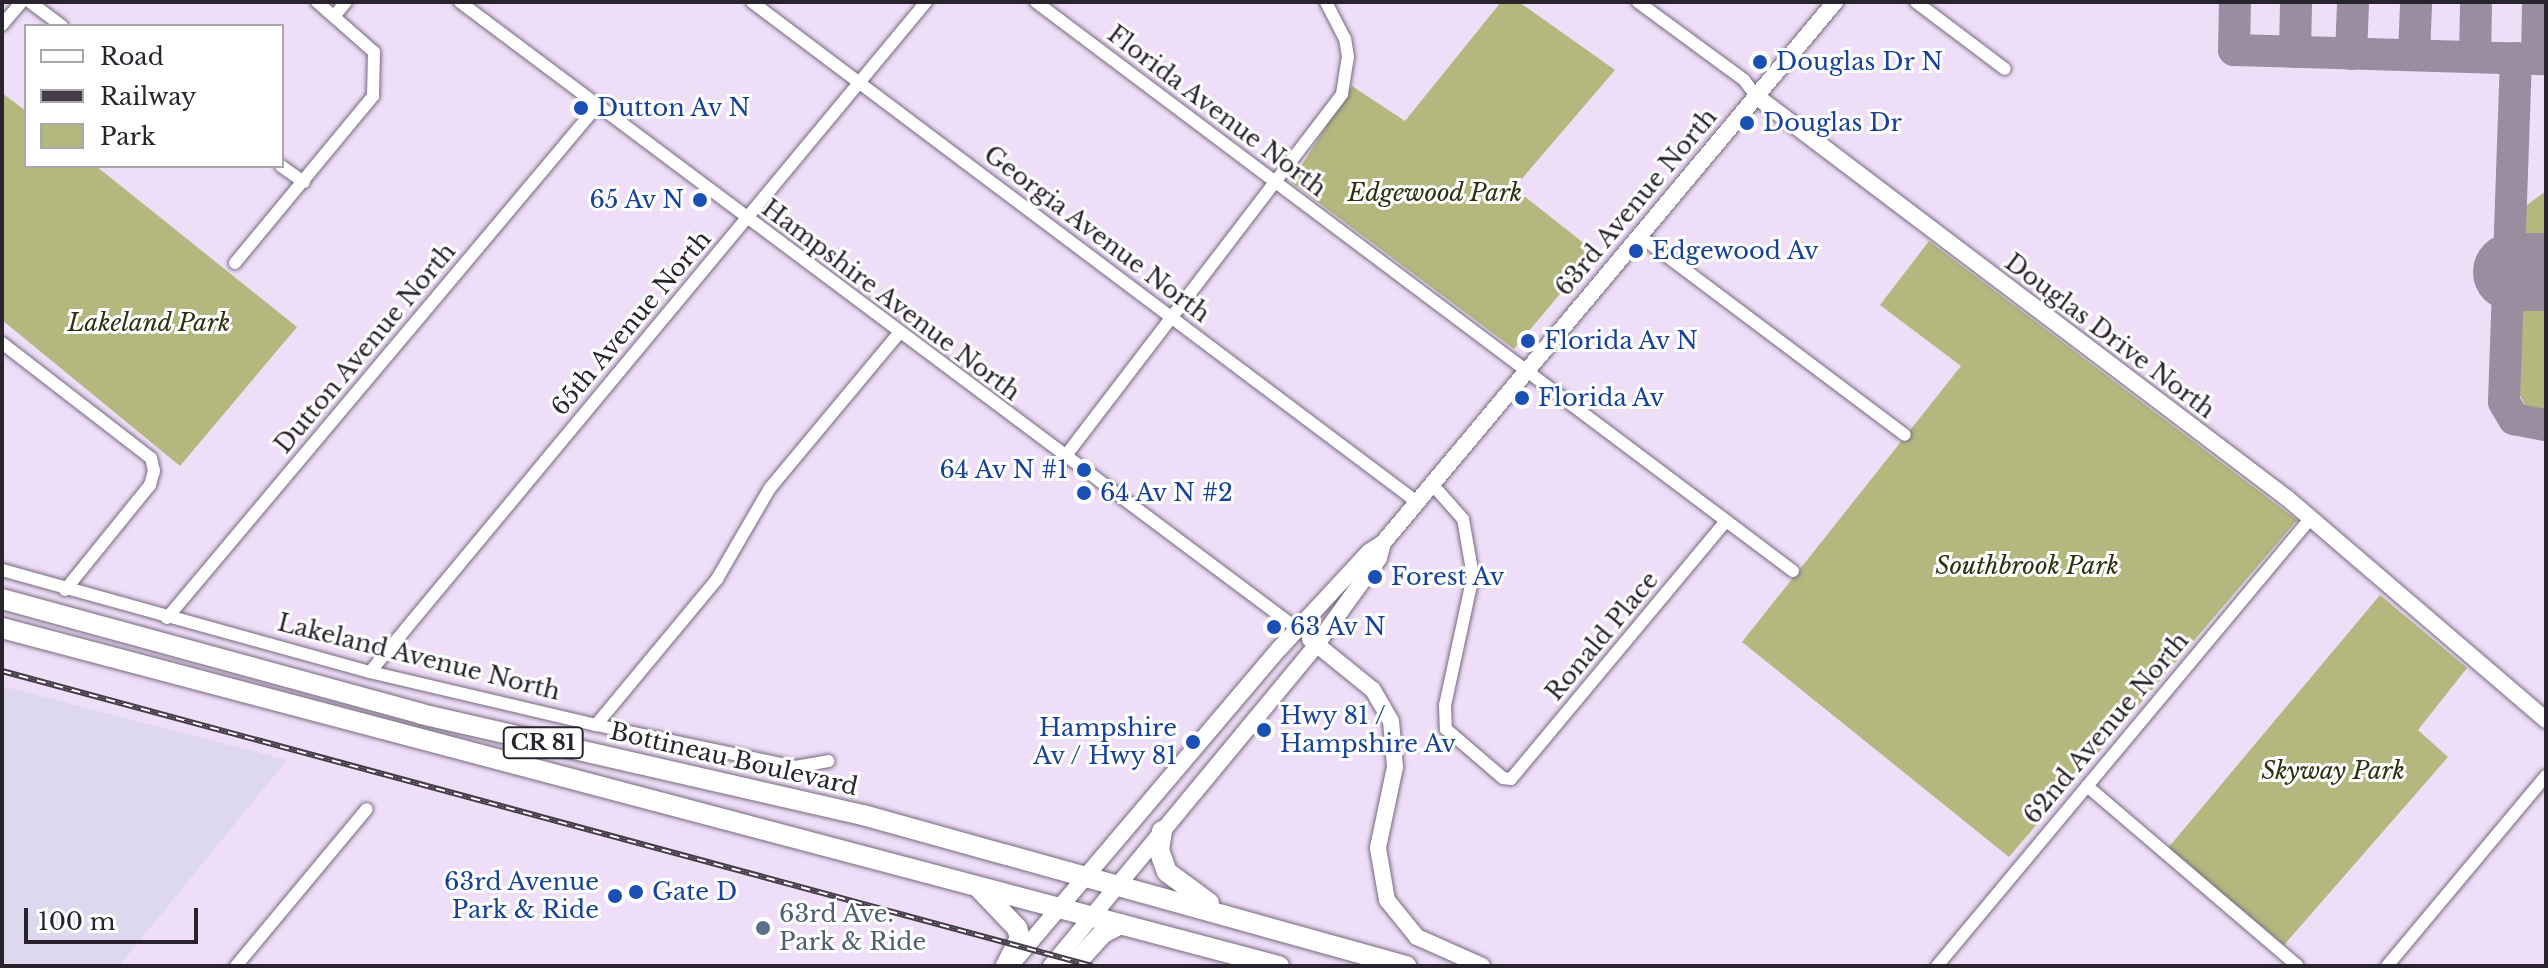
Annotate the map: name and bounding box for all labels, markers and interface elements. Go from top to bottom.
street label: Florida Avenue North [1102,19,1332,203]
legend [24,24,284,168]
text: Road [100,42,164,71]
place label: Douglas Dr N [1776,48,1943,76]
marker: Douglas Dr N [1751,53,1769,71]
text: Railway [100,82,196,111]
place label: Dutton Av N [597,94,752,122]
marker: Dutton Av N [572,99,590,117]
street label: 63rd Avenue North [1549,102,1723,302]
place label: Douglas Dr [1763,109,1902,137]
marker: Douglas Dr [1738,114,1756,132]
text: Park [100,122,156,151]
street label: Georgia Avenue North [978,139,1216,329]
park label: Edgewood Park [1347,179,1523,207]
place label: 65 Av N [588,186,684,214]
marker: 65 Av N [691,191,709,209]
street label: Hampshire Avenue North [756,193,1026,407]
street label: 65th Avenue North [545,224,717,422]
street label: Dutton Avenue North [268,237,462,459]
place label: Edgewood Av [1652,237,1820,265]
marker: Edgewood Av [1627,242,1645,260]
street label: Douglas Drive North [1999,248,2221,424]
park label: Lakeland Park [67,309,231,337]
place label: Florida Av N [1544,327,1700,355]
marker: Florida Av N [1519,332,1537,350]
place label: Florida Av [1538,384,1665,412]
marker: Florida Av [1513,389,1531,407]
place label: 64 Av N #1 [938,456,1068,484]
marker: 64 Av N #1 [1075,461,1093,479]
place label: 64 Av N #2 [1100,479,1234,507]
marker: 64 Av N #2 [1075,484,1093,502]
park label: Southbrook Park [1935,552,2119,580]
place label: Forest Av [1391,563,1505,591]
street label: Ronald Place [1540,566,1664,706]
marker: Forest Av [1366,568,1384,586]
street label: Lakeland Avenue North [274,608,564,706]
place label: 63 Av N [1290,613,1387,641]
marker: 63 Av N [1265,618,1283,636]
street label: 62nd Avenue North [2017,626,2195,830]
place label: Hwy 81 / Hampshire Av [1280,702,1457,758]
place label: Hampshire Av / Hwy 81 [1031,714,1177,770]
street label: Bottineau Boulevard [607,716,861,802]
marker: Hwy 81 / Hampshire Av [1255,721,1273,739]
road number: CR 81 [501,725,585,761]
marker: Hampshire Av / Hwy 81 [1184,733,1202,751]
park label: Skyway Park [2261,757,2405,785]
place label: 63rd Avenue Park & Ride [443,868,599,924]
place label: Gate D [652,878,737,906]
marker: Gate D [627,883,645,901]
marker: 63rd Avenue Park & Ride [606,887,624,905]
scale bar [28,892,202,942]
place label: 63rd Ave. Park & Ride [779,900,927,956]
text: 100 m [38,907,116,936]
marker: 63rd Ave. Park & Ride [754,919,772,937]

